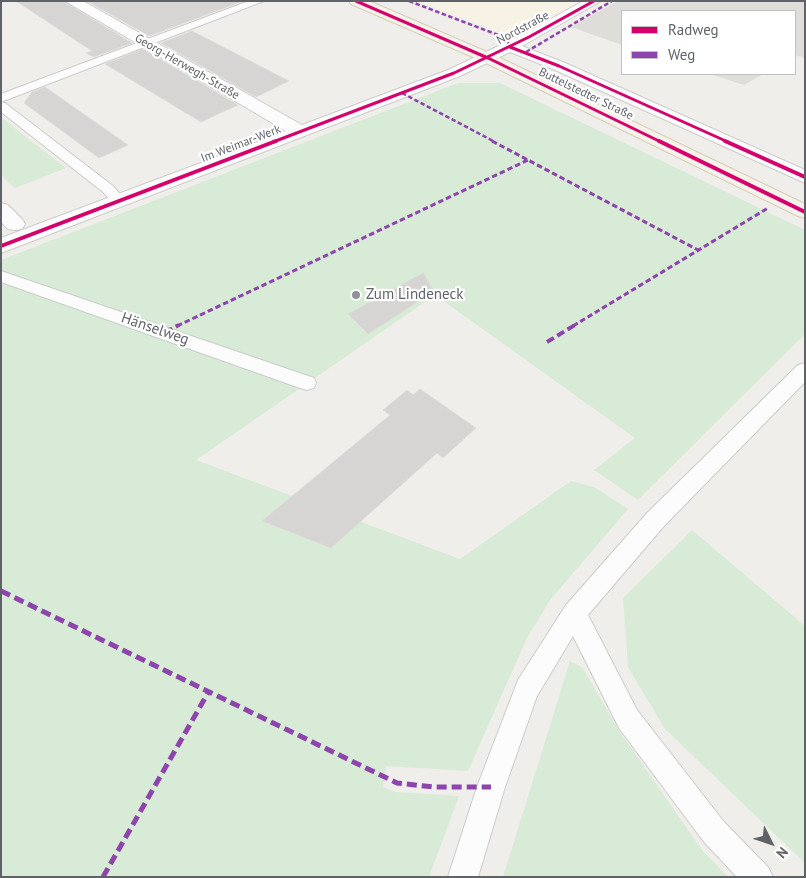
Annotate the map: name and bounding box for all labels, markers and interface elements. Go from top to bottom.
street label: Nordstraße [494,8,552,48]
legend [621,10,796,75]
text: Radweg [668,20,719,39]
street label: Georg-Herwegh-Straße [132,31,242,103]
text: Weg [668,45,695,64]
street label: Buttelstedter Straße [536,65,636,123]
street label: Im Weimar-Werk [199,122,283,166]
place label: Zum Lindeneck [366,286,463,304]
marker: Zum Lindeneck [350,289,362,301]
street label: Hänselweg [119,309,191,349]
north arrow [746,818,796,868]
text: N [773,843,792,862]

